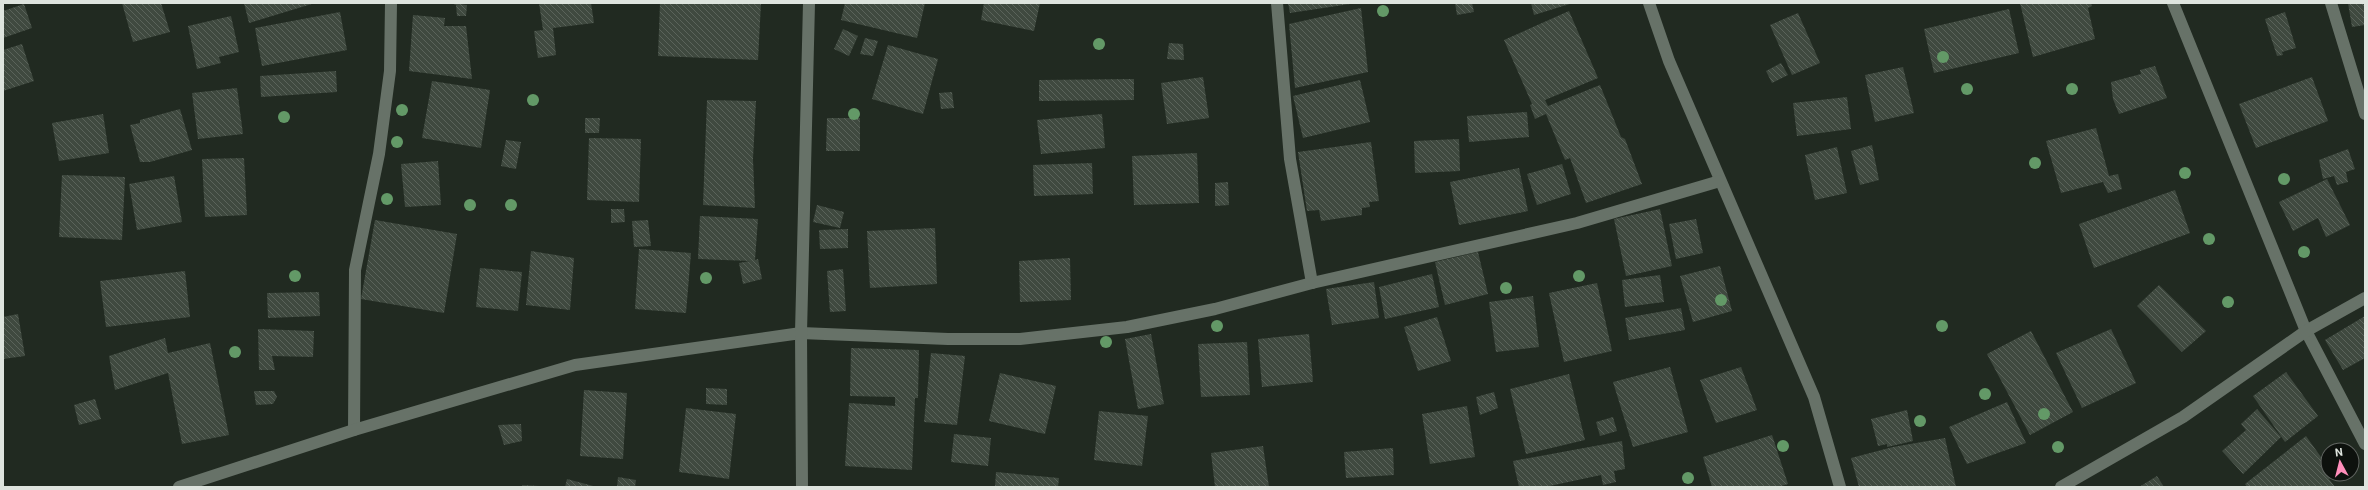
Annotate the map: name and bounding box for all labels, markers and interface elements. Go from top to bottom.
north arrow [2320,442,2360,482]
text: N [2334,446,2344,459]

